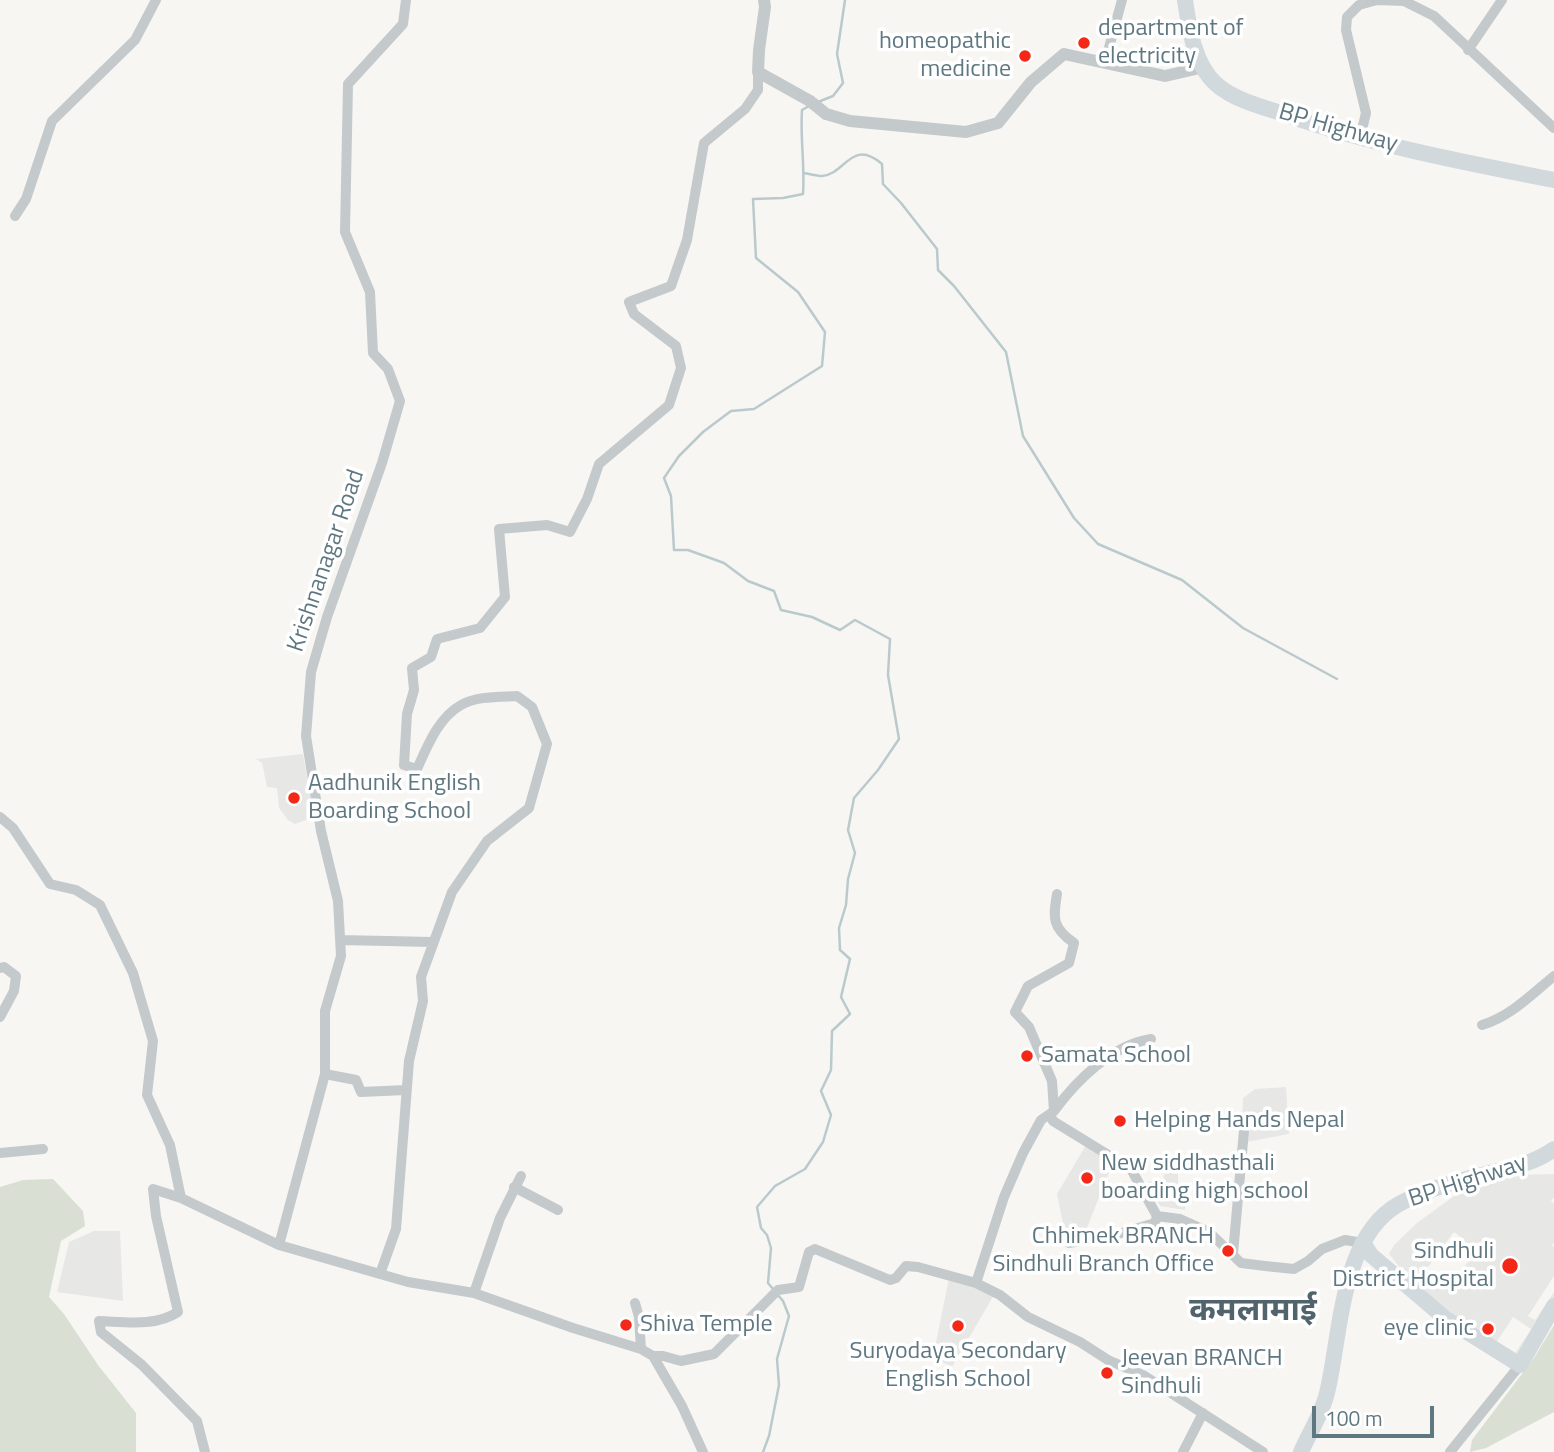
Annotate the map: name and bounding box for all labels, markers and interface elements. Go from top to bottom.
place label: department of electricity [1098,15,1244,71]
place label: homeopathic medicine [879,28,1011,84]
marker: department of electricity [1076,35,1092,51]
marker: homeopathic medicine [1017,48,1033,64]
street label: BP Highway [1275,98,1401,160]
street label: Krishnanagar Road [282,466,372,656]
place label: Aadhunik English Boarding School [308,770,481,826]
marker: Aadhunik English Boarding School [286,790,302,806]
place label: Samata School [1041,1042,1191,1070]
marker: Samata School [1019,1048,1035,1064]
place label: Helping Hands Nepal [1134,1107,1345,1135]
marker: Helping Hands Nepal [1112,1113,1128,1129]
street label: BP Highway [1405,1149,1531,1215]
place label: New siddhasthali boarding high school [1101,1150,1309,1206]
marker: New siddhasthali boarding high school [1079,1170,1095,1186]
place label: Chhimek BRANCH Sindhuli Branch Office [992,1223,1214,1279]
place label: Sindhuli District Hospital [1332,1238,1494,1294]
marker: Chhimek BRANCH Sindhuli Branch Office [1220,1243,1236,1259]
marker: Sindhuli District Hospital [1500,1256,1520,1276]
district label: कमलामाई [1189,1293,1317,1331]
place label: Shiva Temple [640,1311,773,1339]
place label: eye clinic [1383,1315,1474,1343]
marker: Shiva Temple [618,1317,634,1333]
marker: Suryodaya Secondary English School [950,1318,966,1334]
marker: eye clinic [1480,1321,1496,1337]
place label: Suryodaya Secondary English School [849,1338,1067,1394]
place label: Jeevan BRANCH Sindhuli [1121,1345,1283,1401]
marker: Jeevan BRANCH Sindhuli [1099,1365,1115,1381]
scale bar [1316,1392,1438,1436]
text: 100 m [1325,1402,1382,1434]

